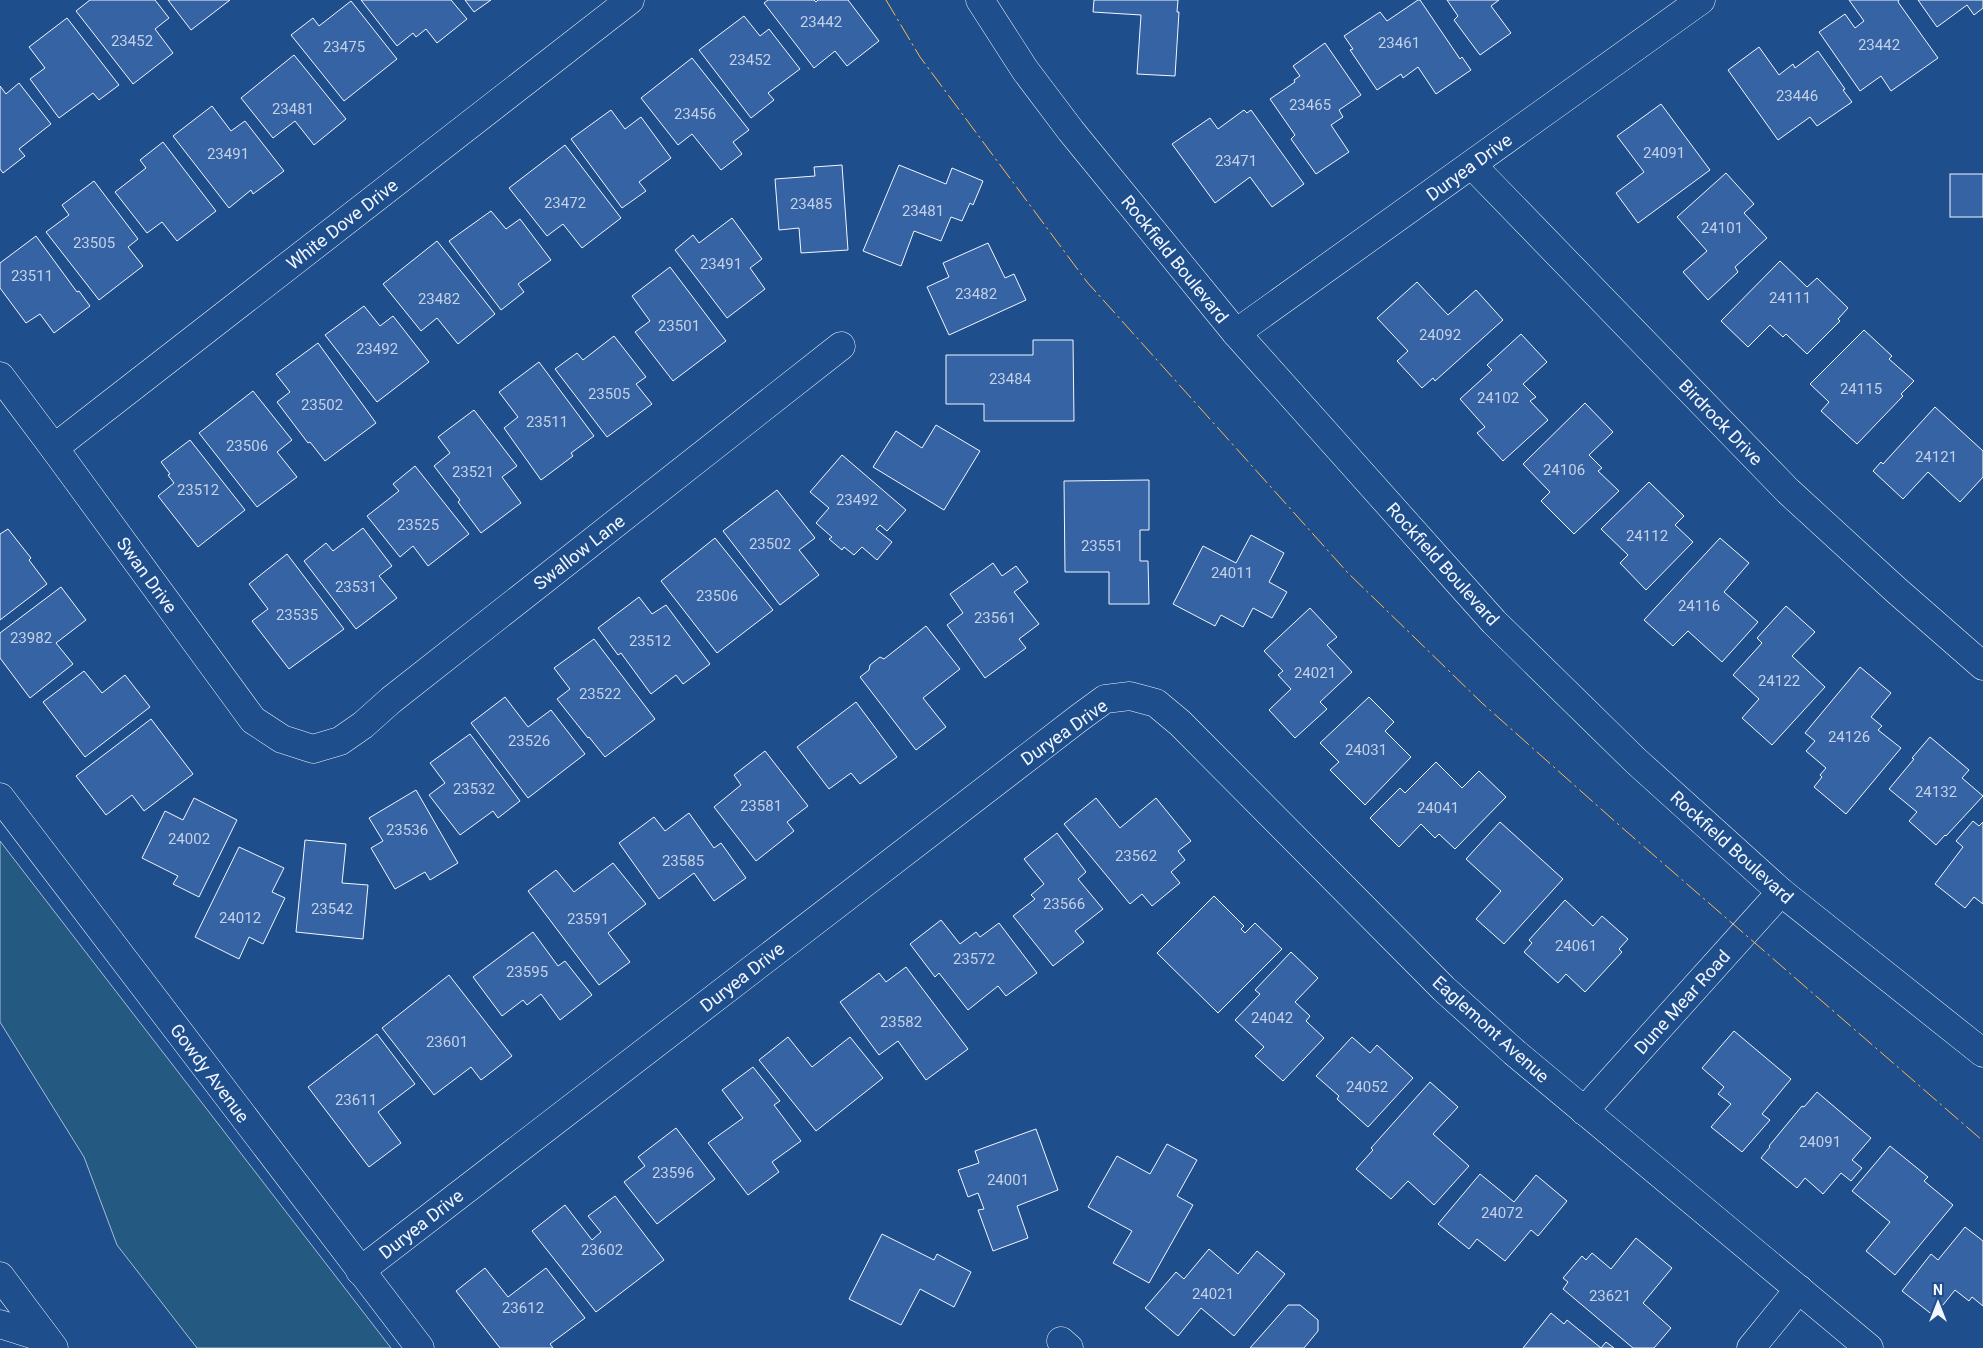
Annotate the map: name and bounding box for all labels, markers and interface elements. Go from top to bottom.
house number: 23442 [800,13,842,31]
house number: 23452 [111,32,153,50]
house number: 23461 [1378,34,1420,52]
house number: 23442 [1858,36,1900,54]
house number: 23475 [323,38,365,56]
house number: 23452 [729,51,771,69]
house number: 23446 [1776,87,1818,105]
house number: 23465 [1289,96,1331,114]
house number: 23481 [272,100,314,118]
house number: 23456 [674,105,716,123]
street label: Duryea Drive [1422,129,1516,205]
house number: 24091 [1643,144,1685,162]
house number: 23491 [207,145,249,163]
house number: 23471 [1215,152,1257,170]
street label: White Dove Drive [282,174,402,274]
street label: Rockfield Boulevard [1117,191,1233,327]
house number: 23472 [544,194,586,212]
house number: 23485 [790,195,832,213]
house number: 23481 [902,202,944,220]
house number: 24101 [1701,219,1743,237]
house number: 23505 [73,234,115,252]
house number: 23491 [700,255,742,273]
house number: 23511 [11,267,53,285]
house number: 23482 [955,285,997,303]
house number: 24111 [1769,289,1811,307]
house number: 23482 [418,290,460,308]
house number: 23501 [658,317,700,335]
house number: 24092 [1419,326,1461,344]
house number: 23492 [356,340,398,358]
house number: 23484 [989,370,1032,388]
street label: Birdrock Drive [1675,375,1767,469]
house number: 24115 [1840,380,1882,398]
house number: 23505 [588,385,630,403]
house number: 24102 [1477,389,1519,407]
house number: 23502 [301,396,343,414]
house number: 23511 [526,413,568,431]
house number: 23506 [226,437,268,455]
house number: 24121 [1915,448,1957,466]
house number: 24106 [1543,461,1585,479]
house number: 23521 [452,463,494,481]
house number: 23512 [177,481,219,499]
house number: 23492 [836,491,878,509]
street label: Rockfield Boulevard [1382,498,1504,630]
street label: Swallow Lane [529,510,629,594]
house number: 23525 [397,516,439,534]
house number: 24112 [1626,527,1668,545]
street label: Swan Drive [112,533,182,617]
house number: 23502 [749,535,791,553]
house number: 23551 [1081,537,1123,555]
house number: 24011 [1211,564,1253,582]
house number: 23531 [335,578,377,596]
house number: 23506 [696,587,738,605]
house number: 24116 [1678,597,1720,615]
house number: 23535 [276,606,318,624]
house number: 23561 [974,609,1016,627]
house number: 23982 [10,629,52,647]
house number: 23512 [629,632,671,650]
house number: 24021 [1294,664,1336,682]
house number: 24122 [1758,672,1800,690]
house number: 23522 [579,685,621,703]
street label: Duryea Drive [1017,695,1111,769]
house number: 24126 [1828,728,1870,746]
house number: 23526 [508,732,550,750]
house number: 24031 [1345,741,1387,759]
house number: 23532 [453,780,495,798]
house number: 24132 [1915,783,1957,801]
street label: Rockfield Boulevard [1666,786,1798,908]
house number: 23581 [740,797,782,815]
house number: 24041 [1417,799,1459,817]
house number: 23536 [386,821,428,839]
house number: 24002 [168,830,210,848]
house number: 23562 [1115,847,1157,865]
house number: 23585 [662,852,704,870]
house number: 23566 [1043,895,1085,913]
house number: 23542 [311,900,353,918]
house number: 24012 [219,909,261,927]
house number: 23591 [567,910,609,928]
house number: 24061 [1555,937,1597,955]
street label: Duryea Drive [696,938,788,1016]
street label: Dune Mear Road [1630,946,1734,1058]
house number: 23572 [953,950,995,968]
house number: 23595 [506,963,548,981]
street label: Eaglemont Avenue [1429,971,1553,1087]
house number: 24042 [1251,1009,1293,1027]
house number: 23582 [880,1013,922,1031]
street label: Gowdy Avenue [166,1020,254,1126]
house number: 23601 [426,1033,468,1051]
house number: 24052 [1346,1078,1388,1096]
house number: 23611 [335,1091,377,1109]
house number: 24091 [1799,1133,1841,1151]
house number: 23596 [652,1164,694,1182]
house number: 24001 [987,1171,1029,1189]
street label: Duryea Drive [375,1185,467,1263]
house number: 24072 [1481,1204,1523,1222]
house number: 23602 [581,1241,623,1259]
north arrow [1913,1278,1963,1328]
text: N [1933,1282,1943,1298]
house number: 24021 [1192,1285,1234,1303]
house number: 23621 [1589,1287,1631,1305]
house number: 23612 [502,1299,544,1317]

